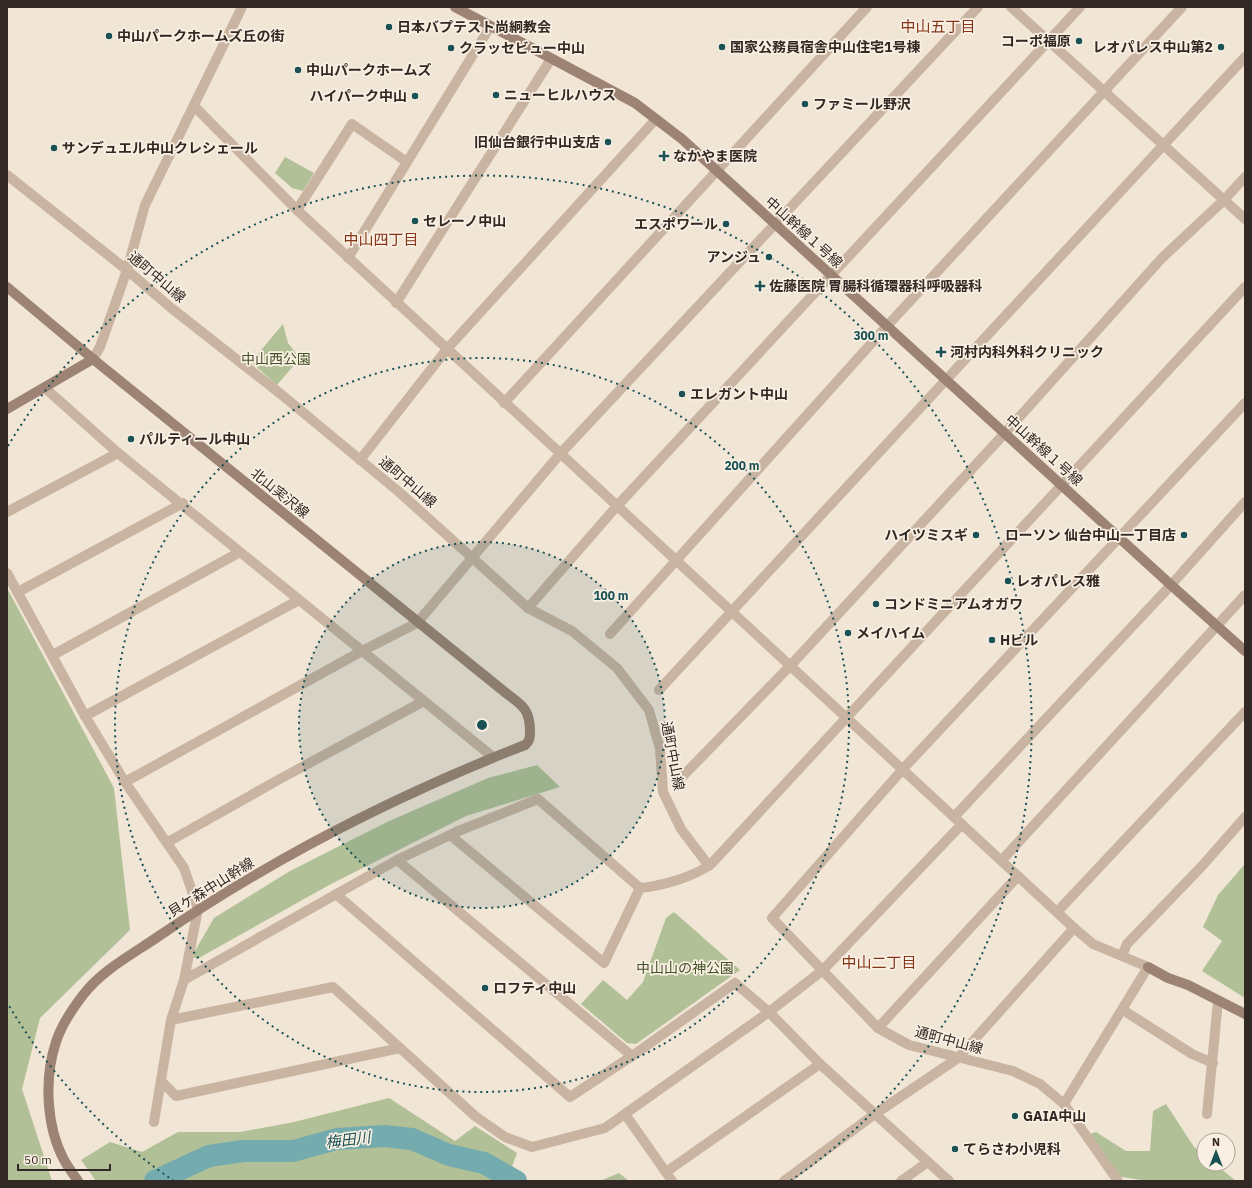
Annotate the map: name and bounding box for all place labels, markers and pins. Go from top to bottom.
place label: 日本バプテスト尚絅教会 [397,18,551,36]
marker: 日本バプテスト尚絅教会 [384,22,394,32]
place label: 中山パークホームズ丘の街 [117,27,285,45]
marker: 中山パークホームズ丘の街 [104,31,114,41]
place label: コーポ福原 [1001,32,1071,50]
marker: コーポ福原 [1074,36,1084,46]
place label: 国家公務員宿舎中山住宅1号棟 [730,38,920,56]
place label: レオパレス中山第2 [1093,38,1213,56]
place label: クラッセビュー中山 [459,39,585,57]
marker: 国家公務員宿舎中山住宅1号棟 [717,42,727,52]
marker: レオパレス中山第2 [1216,42,1226,52]
marker: クラッセビュー中山 [446,43,456,53]
place label: 中山パークホームズ [306,61,432,79]
marker: 中山パークホームズ [293,65,303,75]
place label: ニューヒルハウス [504,86,616,104]
place label: ハイパーク中山 [310,87,407,105]
marker: ニューヒルハウス [491,90,501,100]
marker: ハイパーク中山 [410,91,420,101]
place label: ファミール野沢 [813,95,911,113]
marker: ファミール野沢 [800,99,810,109]
place label: 旧仙台銀行中山支店 [474,133,600,151]
marker: 旧仙台銀行中山支店 [603,137,613,147]
place label: サンデュエル中山クレシェール [62,139,258,157]
marker: サンデュエル中山クレシェール [49,143,59,153]
place label: なかやま医院 [673,147,757,165]
marker: なかやま医院 [658,150,670,162]
place label: セレーノ中山 [423,212,506,230]
place label: エスポワール [634,215,718,233]
marker: セレーノ中山 [410,216,420,226]
marker: エスポワール [721,219,731,229]
place label: アンジュ [707,248,761,266]
marker: アンジュ [764,252,774,262]
place label: 佐藤医院 胃腸科循環器科呼吸器科 [769,277,982,295]
marker: 佐藤医院 胃腸科循環器科呼吸器科 [754,280,766,292]
place label: 河村内科外科クリニック [950,343,1104,361]
marker: 河村内科外科クリニック [935,346,947,358]
place label: エレガント中山 [690,385,788,403]
marker: エレガント中山 [677,389,687,399]
place label: パルティール中山 [139,430,250,448]
marker: パルティール中山 [126,434,136,444]
place label: ハイツミスギ [884,526,968,544]
place label: ローソン 仙台中山一丁目店 [1005,526,1176,544]
marker: ハイツミスギ [971,530,981,540]
marker: ローソン 仙台中山一丁目店 [1179,530,1189,540]
place label: レオパレス雅 [1016,572,1100,590]
marker: レオパレス雅 [1003,576,1013,586]
place label: コンドミニアムオガワ [884,595,1023,613]
marker: コンドミニアムオガワ [871,599,881,609]
place label: メイハイム [856,624,925,642]
marker: メイハイム [843,628,853,638]
place label: Hビル [1000,631,1038,649]
marker: Hビル [987,635,997,645]
centre of rings [475,718,489,732]
place label: ロフティ中山 [493,979,576,997]
marker: ロフティ中山 [480,983,490,993]
place label: GAIA中山 [1023,1107,1086,1125]
marker: GAIA中山 [1010,1111,1020,1121]
place label: てらさわ小児科 [963,1140,1061,1158]
marker: てらさわ小児科 [950,1144,960,1154]

